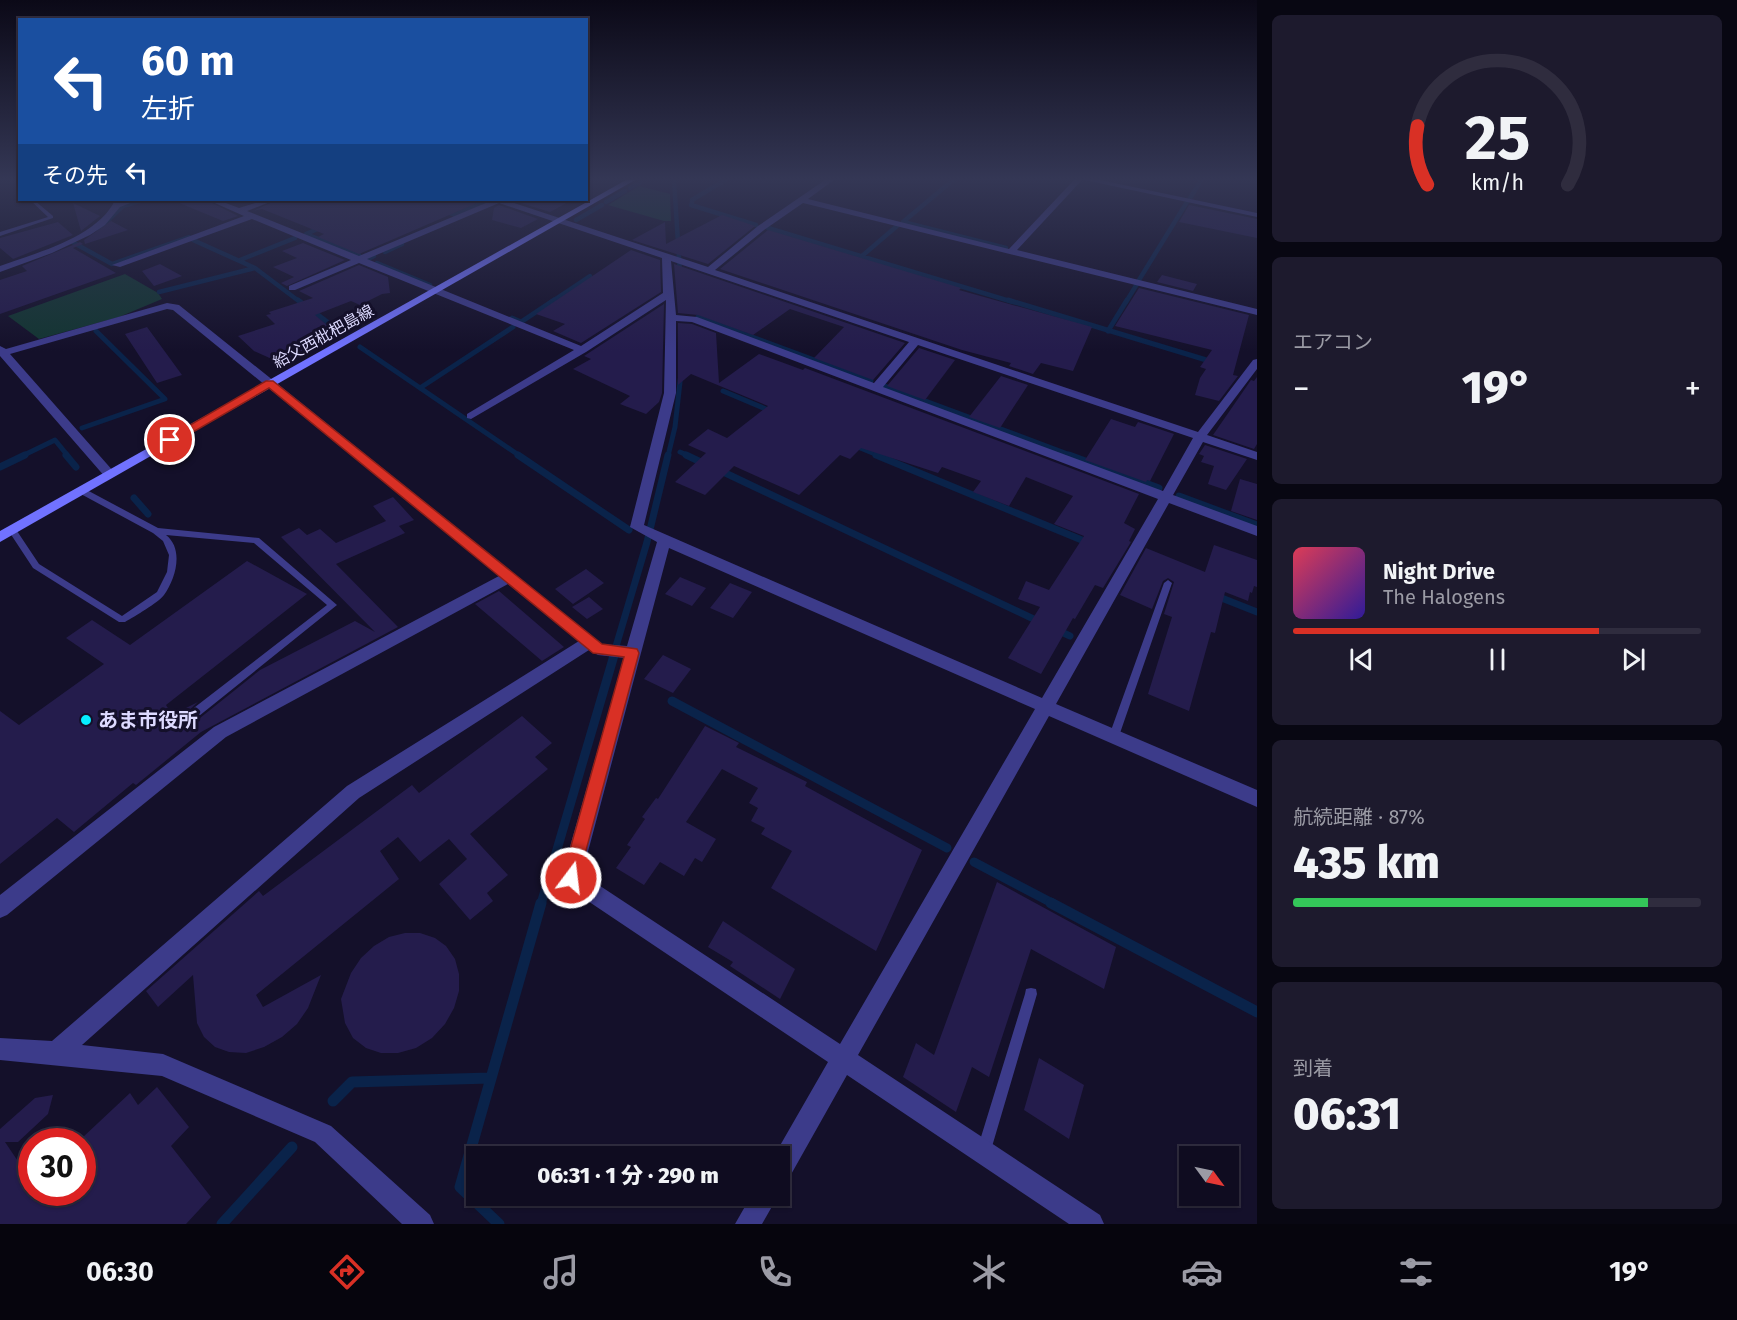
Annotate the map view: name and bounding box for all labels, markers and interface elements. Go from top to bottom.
text: 60 m [141,36,235,86]
icon: left [42,42,120,120]
text: 左折 [141,93,195,125]
text: 25 [1464,102,1530,177]
icon: left [120,156,153,189]
text: その先 [42,162,108,189]
text: km/h [1470,171,1524,197]
street label: 給父西枇杷島線 [270,301,377,372]
text: エアコン [1293,330,1373,354]
text: 19° [1462,361,1532,415]
text: − [1293,369,1310,409]
text: + [1685,369,1701,409]
pin [144,414,195,465]
icon: arrive [153,423,186,456]
text: Night Drive [1383,558,1495,585]
text: The Halogens [1383,585,1505,609]
icon: previous [1345,643,1378,676]
icon: pause [1481,643,1514,676]
icon: next [1617,643,1650,676]
place label: あま市役所 [98,708,198,732]
marker: あま市役所 [79,713,93,727]
text: 航続距離 · 87% [1293,805,1425,829]
text: 435 km [1293,836,1440,890]
position arrow [539,846,603,910]
text: 到着 [1293,1056,1333,1080]
text: 06:31 [1293,1087,1401,1141]
speed limit sign: 30 [18,1128,96,1206]
north arrow [1179,1146,1239,1206]
map controls [1179,1146,1239,1206]
text: 06:31 · 1 分 · 290 m [537,1162,719,1189]
icon: directions [326,1251,368,1293]
icon: music [540,1251,582,1293]
icon: phone [754,1251,796,1293]
icon: climate [968,1251,1010,1293]
icon: car [1181,1251,1223,1293]
icon: filters [1395,1251,1437,1293]
text: 06:30 [86,1256,154,1288]
text: 19° [1609,1256,1651,1288]

